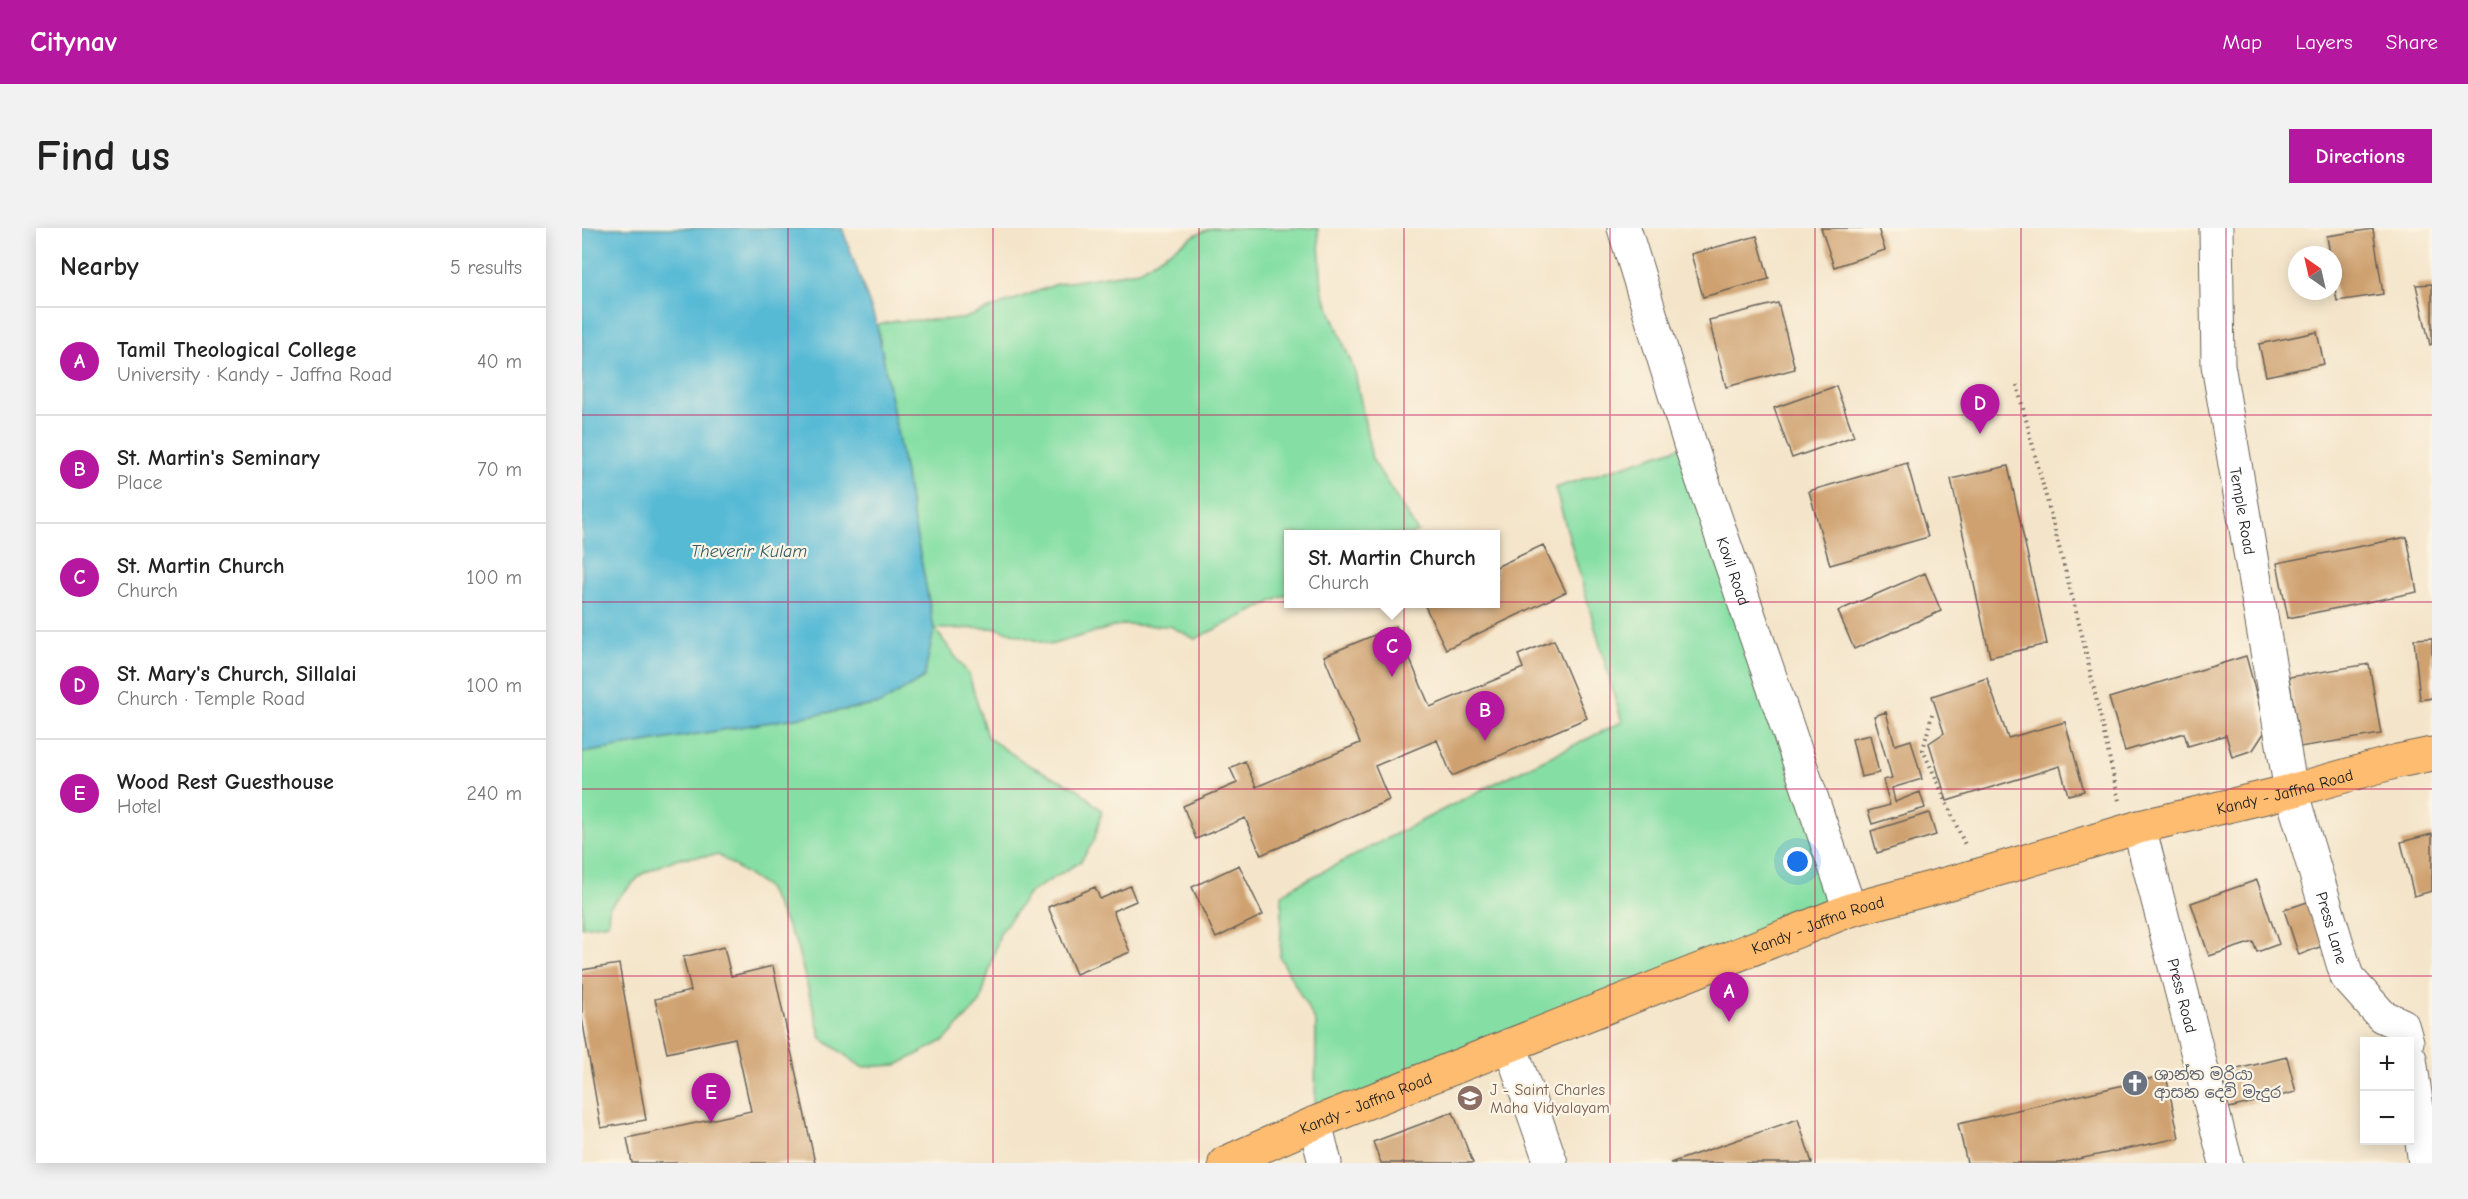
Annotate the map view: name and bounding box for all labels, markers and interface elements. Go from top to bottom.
text: Citynav [30,26,117,58]
text: Map [2223,30,2262,54]
text: Layers [2295,30,2353,54]
text: Share [2386,30,2438,54]
button: Directions [2289,129,2432,183]
text: Find us [36,132,170,181]
north arrow [2288,246,2342,300]
text: Nearby [60,252,139,282]
text: 5 results [450,256,522,279]
text: Tamil Theological College [117,337,356,363]
text: A [74,350,85,373]
text: 40 m [477,350,522,373]
text: University · Kandy - Jaffna Road [117,363,392,386]
pin: D [1960,384,2000,434]
text: St. Martin's Seminary [117,445,320,471]
text: B [73,458,86,481]
text: 70 m [477,458,522,481]
street label: Temple Road [2226,466,2258,556]
text: Place [117,471,163,494]
popup [1284,530,1500,608]
street label: Kovil Road [1713,535,1753,608]
water label: Theverir Kulam [691,541,807,562]
text: St. Martin Church [1308,545,1476,571]
text: St. Martin Church [117,553,285,579]
text: C [73,566,86,589]
text: 100 m [467,566,522,589]
text: Church [1308,571,1369,594]
text: Church [117,579,178,602]
pin: C [1372,628,1412,677]
text: St. Mary's Church, Sillalai [117,661,357,687]
text: D [73,674,86,697]
text: 100 m [467,674,522,697]
text: Church · Temple Road [117,687,305,710]
pin: B [1466,692,1504,741]
street label: Kandy - Jaffna Road [2215,766,2355,818]
text: Wood Rest Guesthouse [117,769,334,795]
text: E [74,782,85,805]
text: 240 m [467,782,522,805]
text: Hotel [117,795,161,818]
your location [1783,847,1812,876]
street label: Press Lane [2312,890,2351,966]
street label: Kandy - Jaffna Road [1749,893,1886,958]
street label: Press Road [2163,957,2200,1035]
pin: A [1710,972,1748,1022]
map controls [2360,1037,2414,1145]
button: + [2360,1037,2414,1091]
place label: ශාන්ත මරියා ආසන දෙව් මැදුර [2154,1064,2281,1102]
church icon: ශාන්ත මරියා ආසන දෙව් මැදුර [2120,1068,2150,1098]
street label: Kandy - Jaffna Road [1297,1069,1435,1139]
pin: E [692,1074,730,1123]
place label: J - Saint Charles Maha Vidyalayam [1490,1081,1610,1117]
school or university icon: J - Saint Charles Maha Vidyalayam [1455,1083,1485,1113]
button: − [2360,1091,2414,1145]

